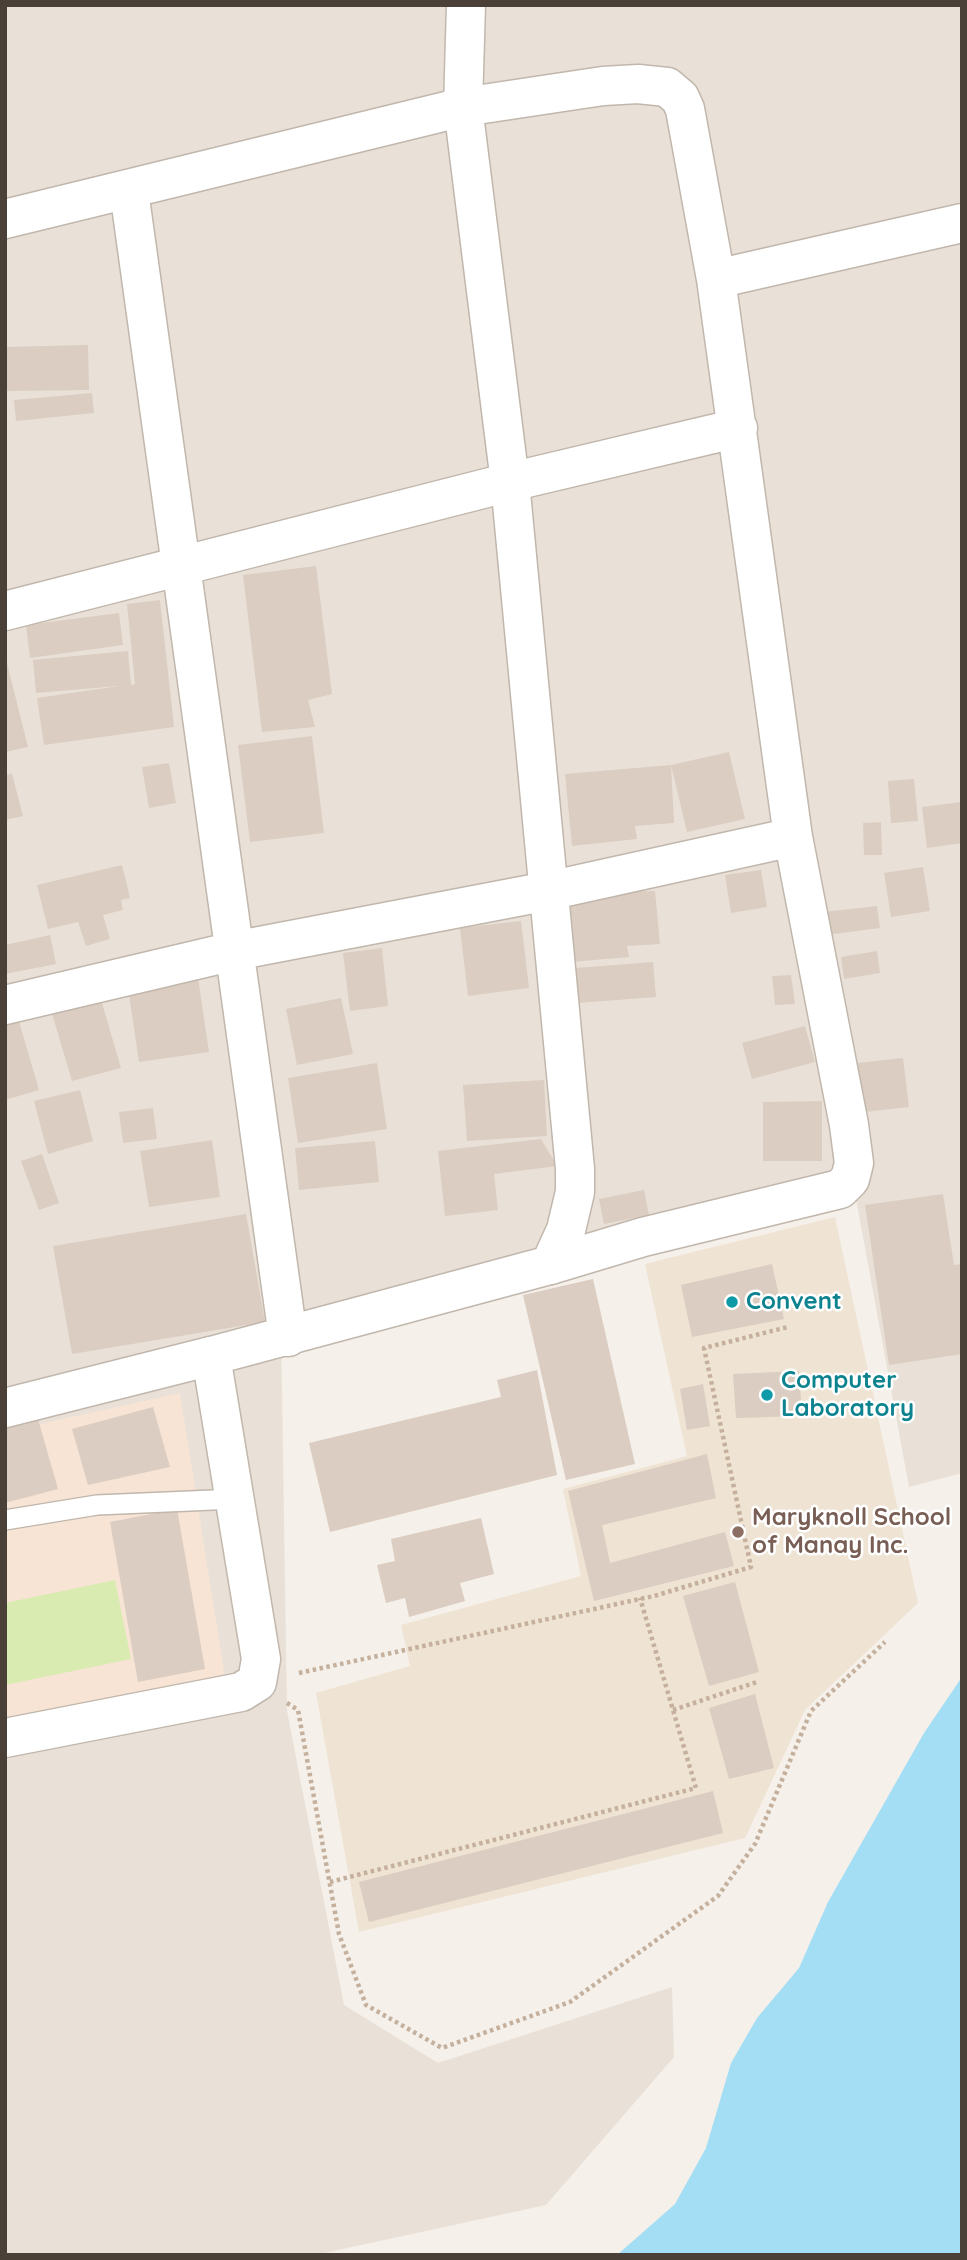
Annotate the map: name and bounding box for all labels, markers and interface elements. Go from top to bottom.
place label: Convent [746,1288,842,1316]
marker: Convent [724,1294,740,1310]
place label: Computer Laboratory [781,1367,914,1423]
marker: Computer Laboratory [759,1387,775,1403]
place label: Maryknoll School of Manay Inc. [752,1504,951,1560]
marker: Maryknoll School of Manay Inc. [730,1524,746,1540]

